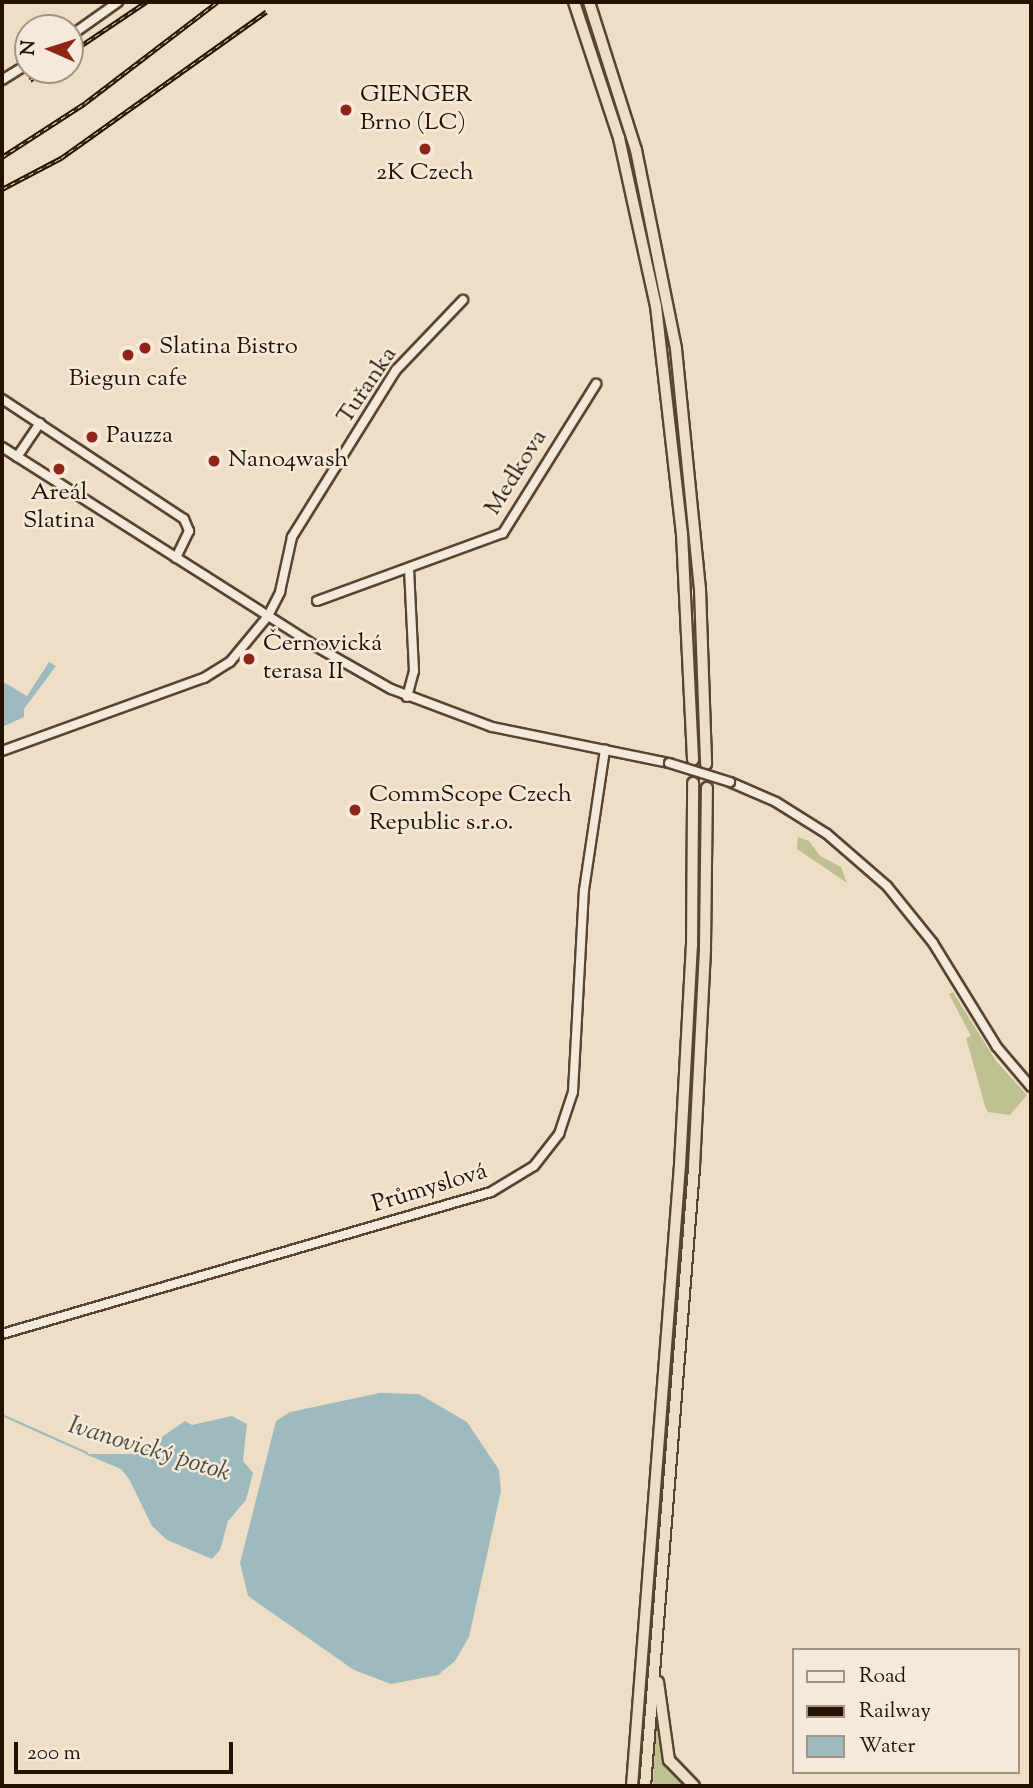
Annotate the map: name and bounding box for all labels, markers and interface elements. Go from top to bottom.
north arrow [14,14,84,84]
text: N [16,40,43,56]
place label: GIENGER Brno (LC) [360,82,473,138]
marker: GIENGER Brno (LC) [338,102,354,118]
marker: 2K Czech [417,141,433,157]
place label: 2K Czech [376,160,474,188]
place label: Slatina Bistro [159,334,298,362]
marker: Slatina Bistro [137,340,153,356]
street label: Tuřanka [332,342,404,430]
marker: Biegun cafe [120,347,136,363]
place label: Biegun cafe [69,366,187,394]
place label: Pauzza [106,423,173,451]
street label: Medkova [480,425,554,521]
marker: Pauzza [84,429,100,445]
place label: Nano4wash [228,447,348,475]
marker: Nano4wash [206,453,222,469]
marker: Areál Slatina [51,461,67,477]
place label: Areál Slatina [23,480,95,536]
place label: Černovická terasa II [263,631,382,687]
marker: Černovická terasa II [241,651,257,667]
place label: CommScope Czech Republic s.r.o. [369,782,572,838]
marker: CommScope Czech Republic s.r.o. [347,802,363,818]
street label: Průmyslová [369,1158,491,1220]
water label: Ivanovický potok [64,1411,234,1489]
legend [792,1648,1019,1774]
text: Road [859,1662,906,1692]
text: Railway [859,1697,931,1727]
scale bar [18,1728,236,1772]
text: Water [859,1732,915,1762]
text: 200 m [27,1739,81,1769]

